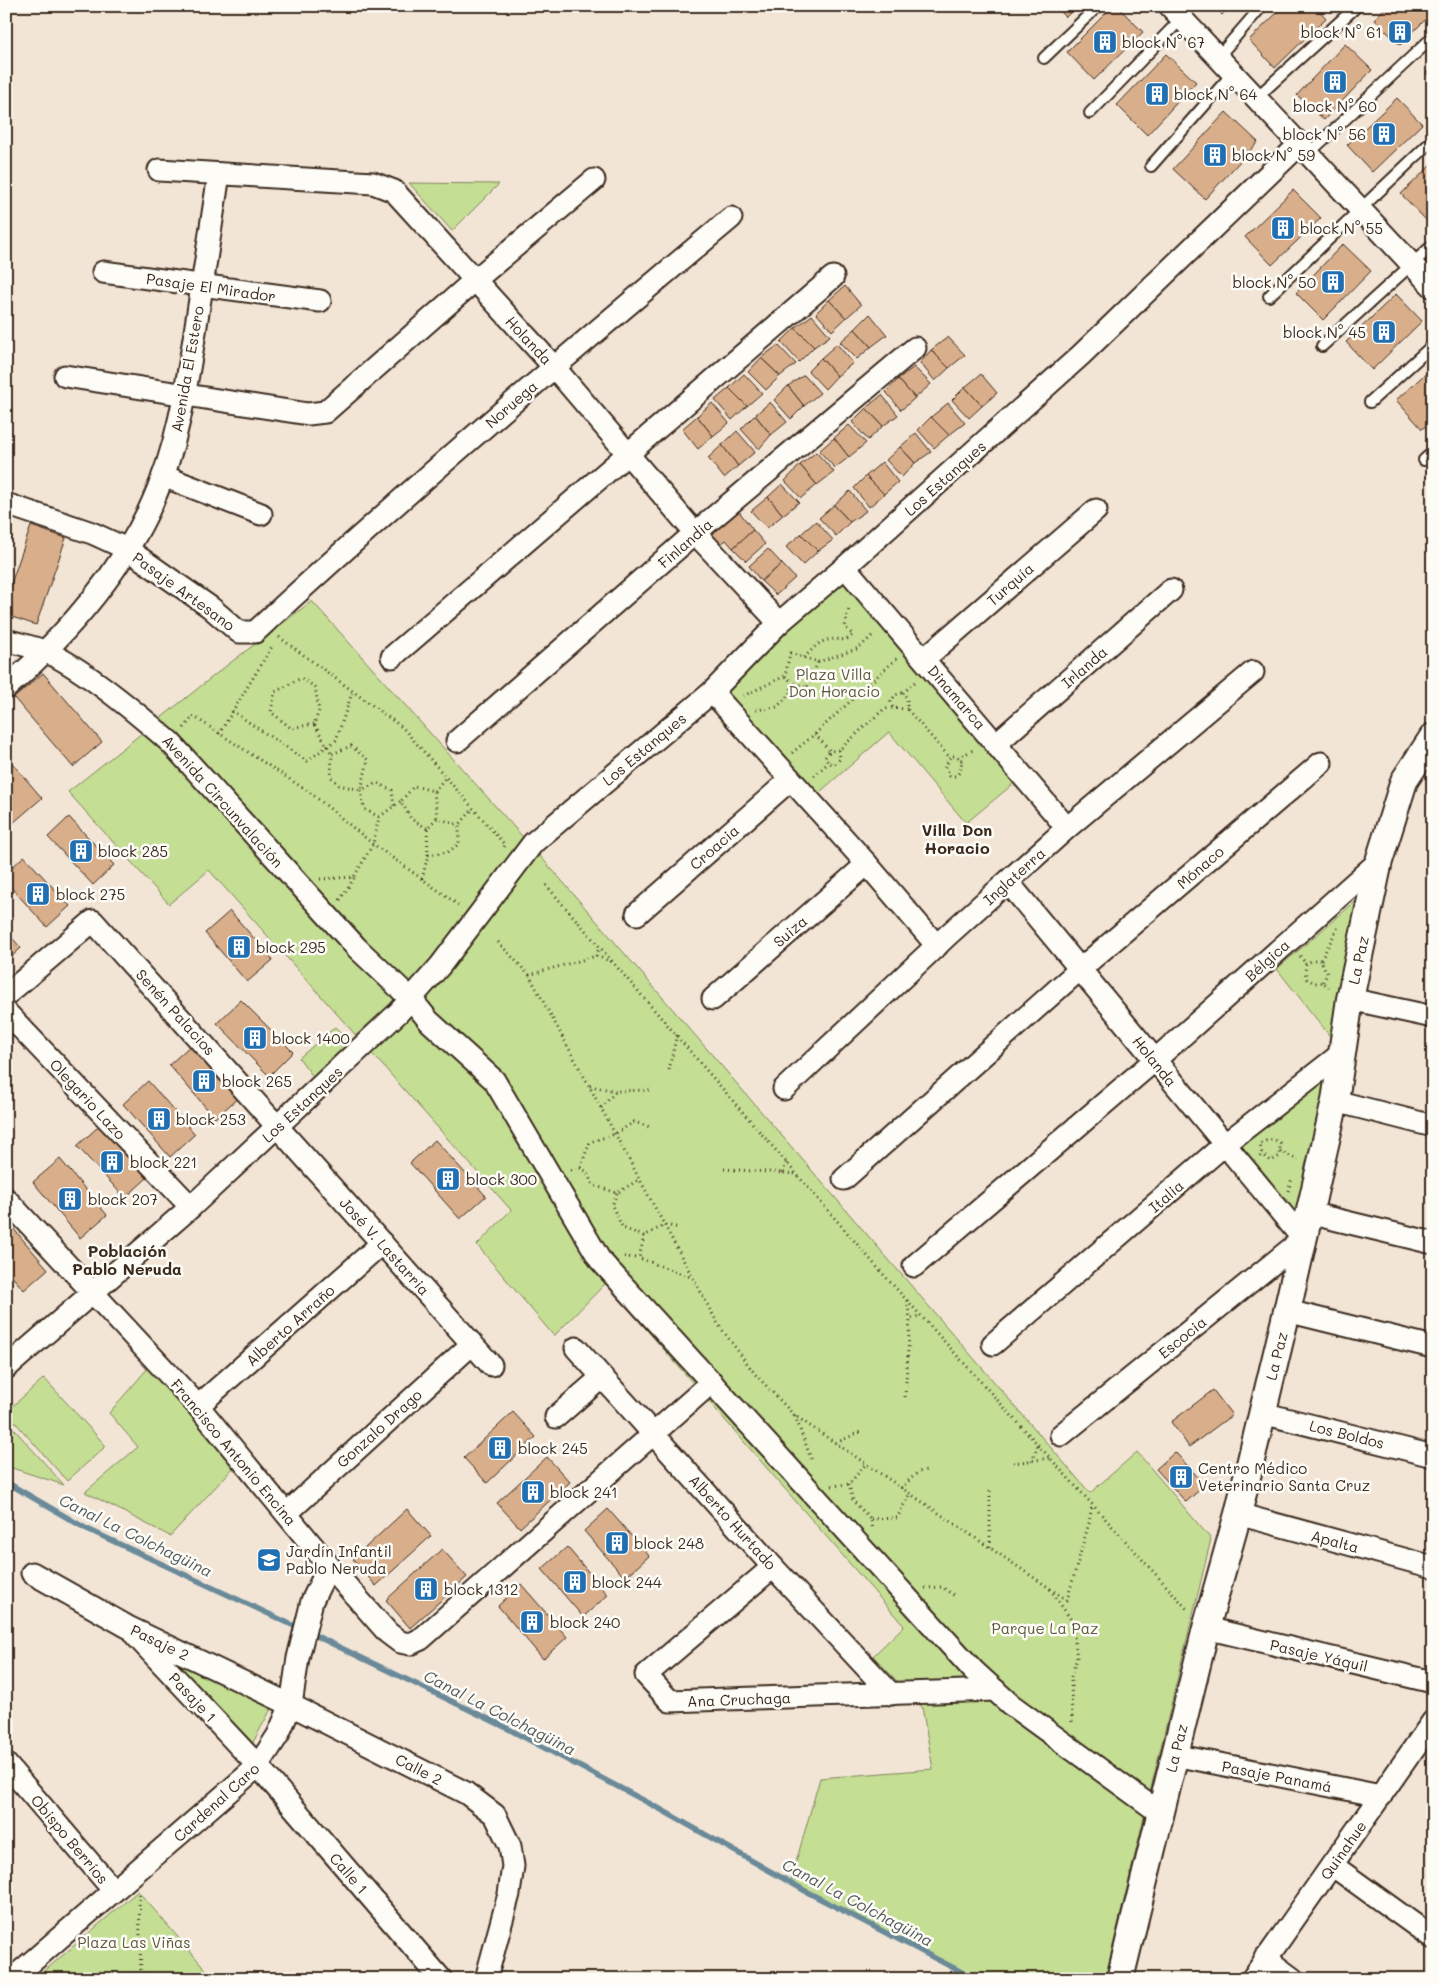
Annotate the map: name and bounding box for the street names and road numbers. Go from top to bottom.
street label: Pasaje El Mirador [145,268,277,306]
street label: Avenida El Estero [166,304,208,434]
street label: Holanda [501,311,557,369]
street label: Noruega [481,376,541,432]
street label: Los Estanques [900,436,990,520]
street label: Finlandia [653,514,717,572]
street label: Pasaje Artesano [129,547,239,635]
street label: Turquía [982,558,1038,610]
street label: Irlanda [1057,642,1111,692]
street label: Dinamarca [923,660,991,734]
street label: Los Estanques [598,708,690,790]
street label: Avenida Circunvalación [158,730,288,872]
street label: Croacia [685,820,743,874]
street label: Mónaco [1172,841,1228,893]
street label: Inglaterra [979,843,1049,909]
street label: Suiza [769,911,811,951]
street label: La Paz [1343,934,1373,986]
street label: Bélgica [1240,935,1294,985]
street label: Senén Palacios [132,965,220,1059]
street label: Holanda [1128,1031,1182,1091]
street label: Olegario Lazo [45,1054,131,1144]
street label: Los Estanques [257,1061,347,1147]
street label: Italia [1144,1175,1188,1217]
street label: José V. Lastarria [336,1193,434,1299]
street label: Alberto Arraño [241,1280,339,1370]
street label: Escocia [1154,1311,1210,1363]
street label: La Paz [1260,1330,1292,1382]
street label: Francisco Antonio Encina [167,1375,301,1529]
street label: Gonzalo Drago [332,1384,426,1472]
street label: Los Boldos [1307,1415,1387,1453]
street label: Alberto Hurtado [685,1470,781,1574]
street label: Apalta [1309,1525,1361,1557]
street label: Pasaje 2 [127,1619,193,1665]
street label: Pasaje Yáquil [1268,1634,1370,1676]
street label: Pasaje 1 [165,1668,221,1726]
street label: Ana Cruchaga [687,1687,791,1711]
street label: La Paz [1160,1722,1192,1774]
street label: Calle 2 [392,1749,446,1789]
street label: Pasaje Panamá [1220,1756,1334,1796]
street label: Cardenal Caro [169,1758,263,1846]
street label: Obispo Berríos [27,1790,113,1888]
street label: Quinahue [1315,1816,1371,1884]
street label: Calle 1 [326,1848,372,1898]

